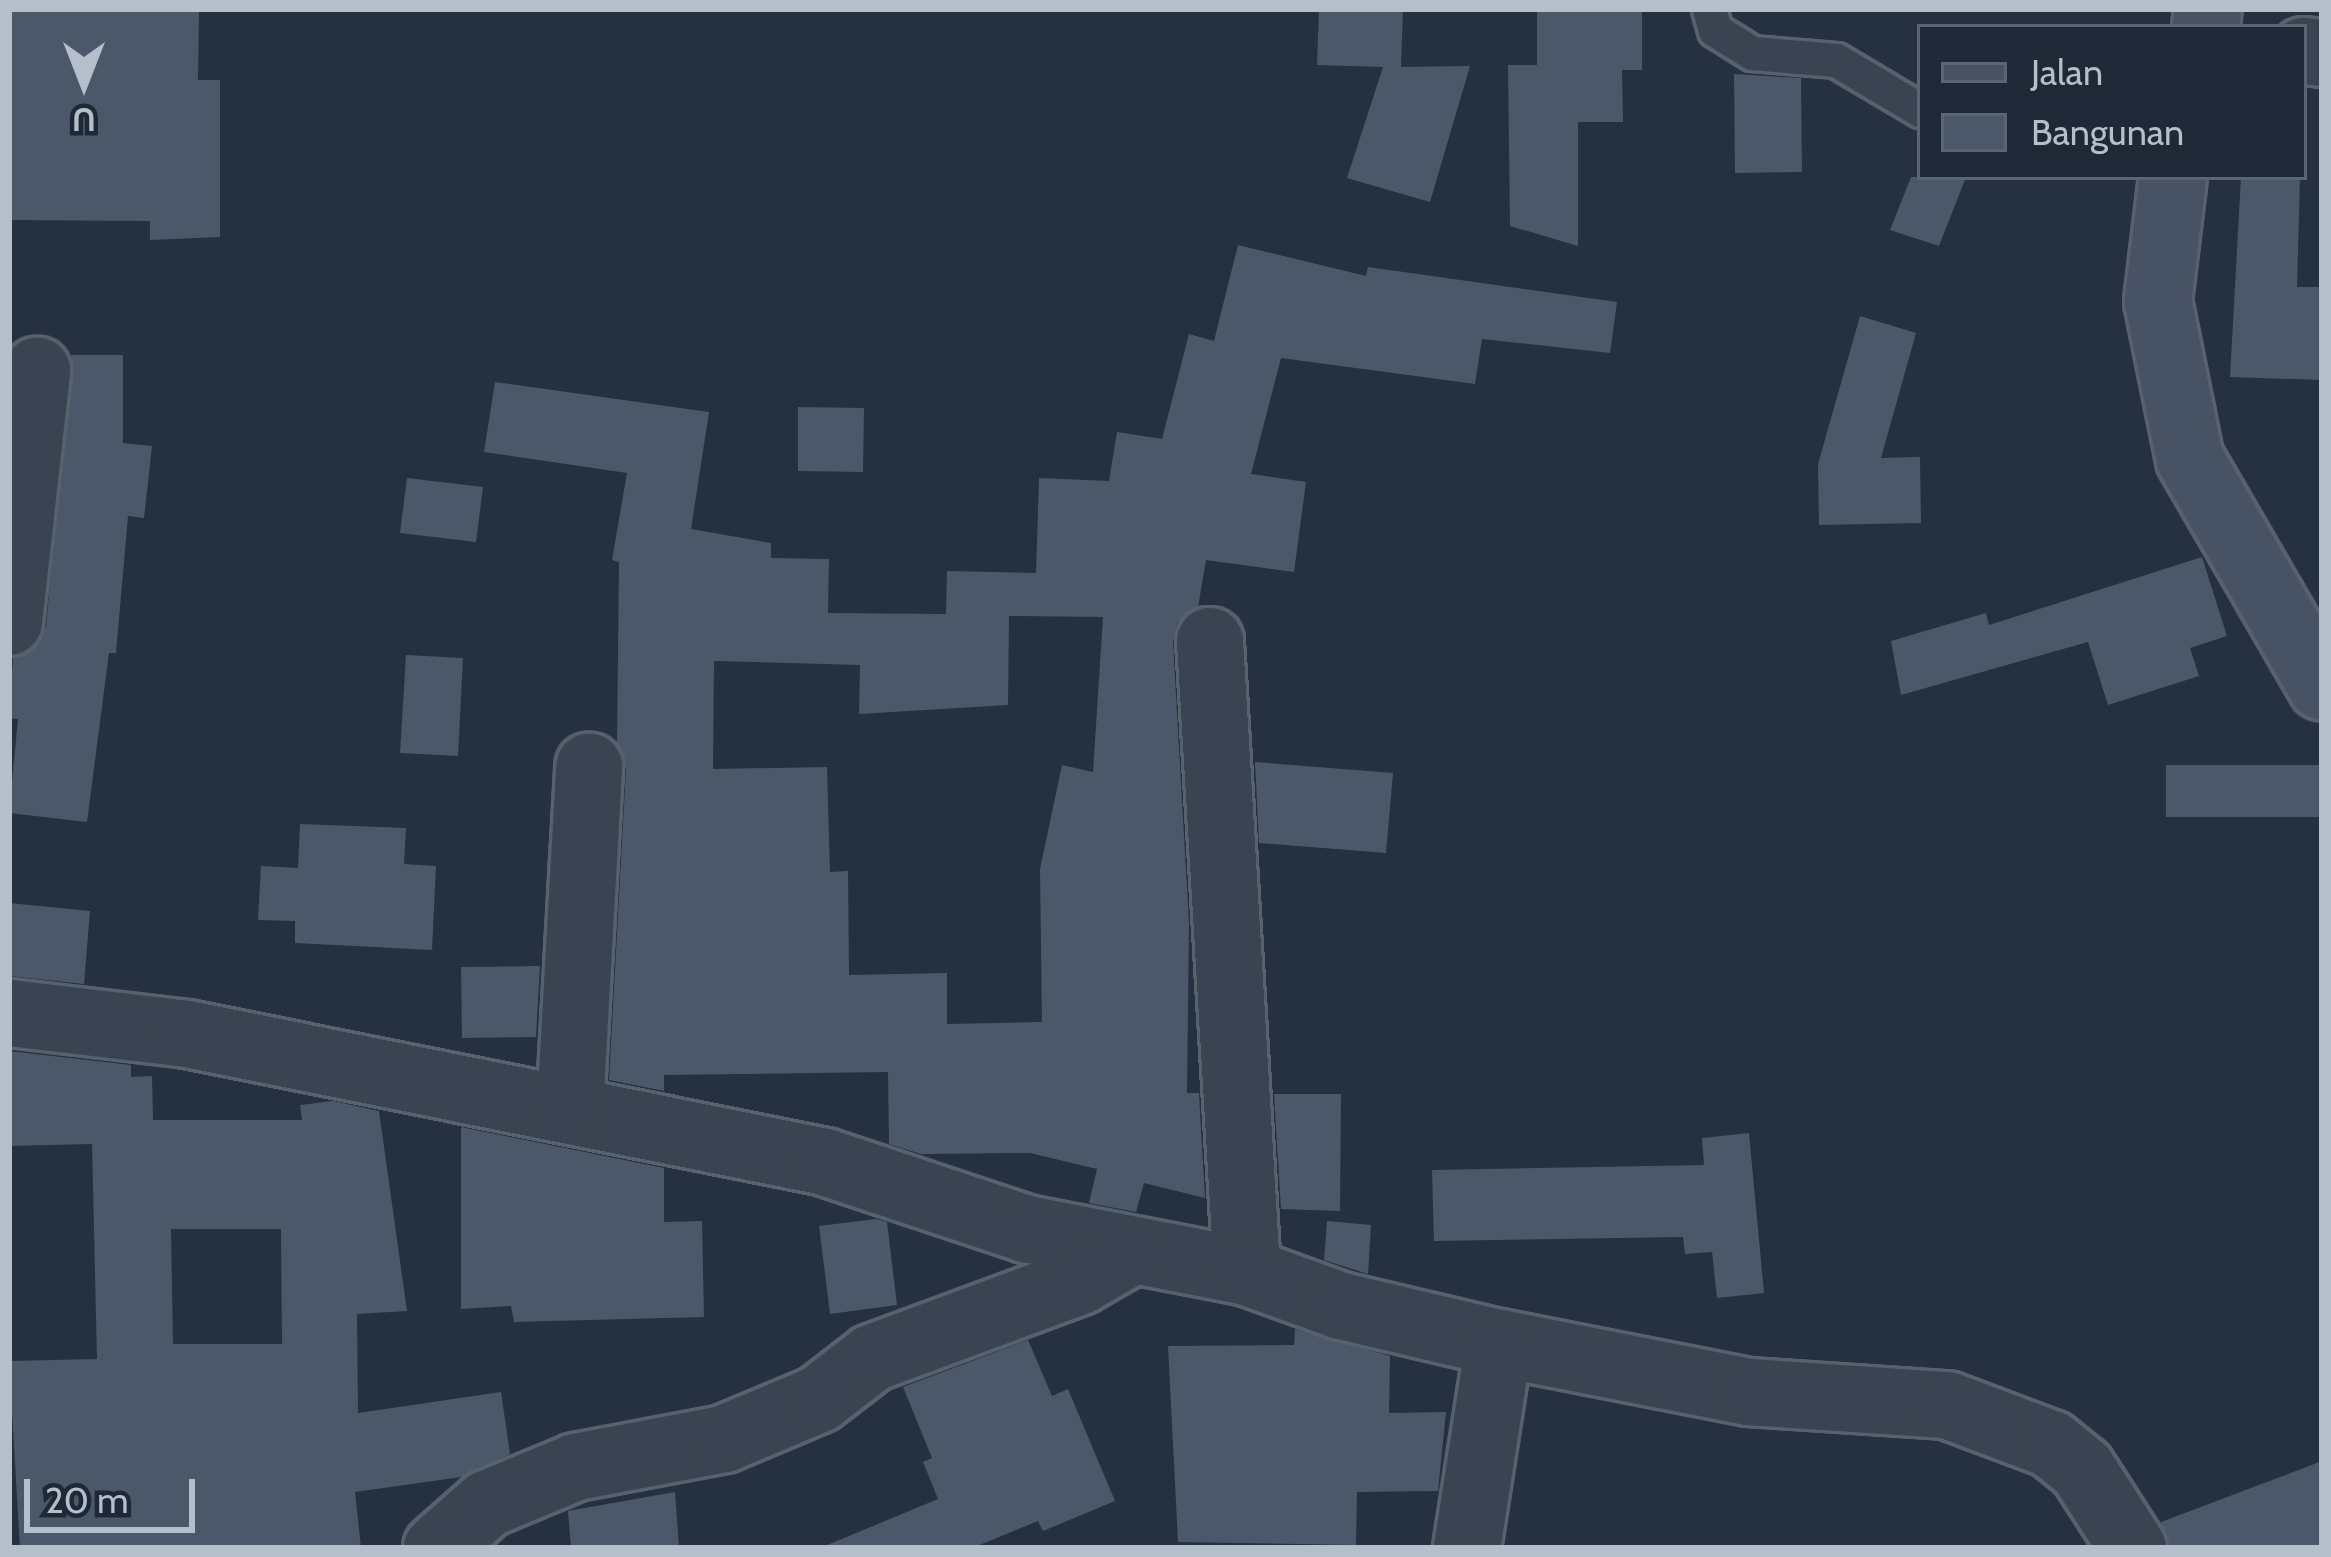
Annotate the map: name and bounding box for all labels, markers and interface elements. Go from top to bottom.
north arrow [24,24,144,144]
legend [1917,24,2307,180]
text: Jalan [2031,50,2103,94]
text: U [72,100,96,140]
text: Bangunan [2031,110,2184,154]
scale bar [30,1455,201,1529]
text: 20 m [45,1478,129,1522]

